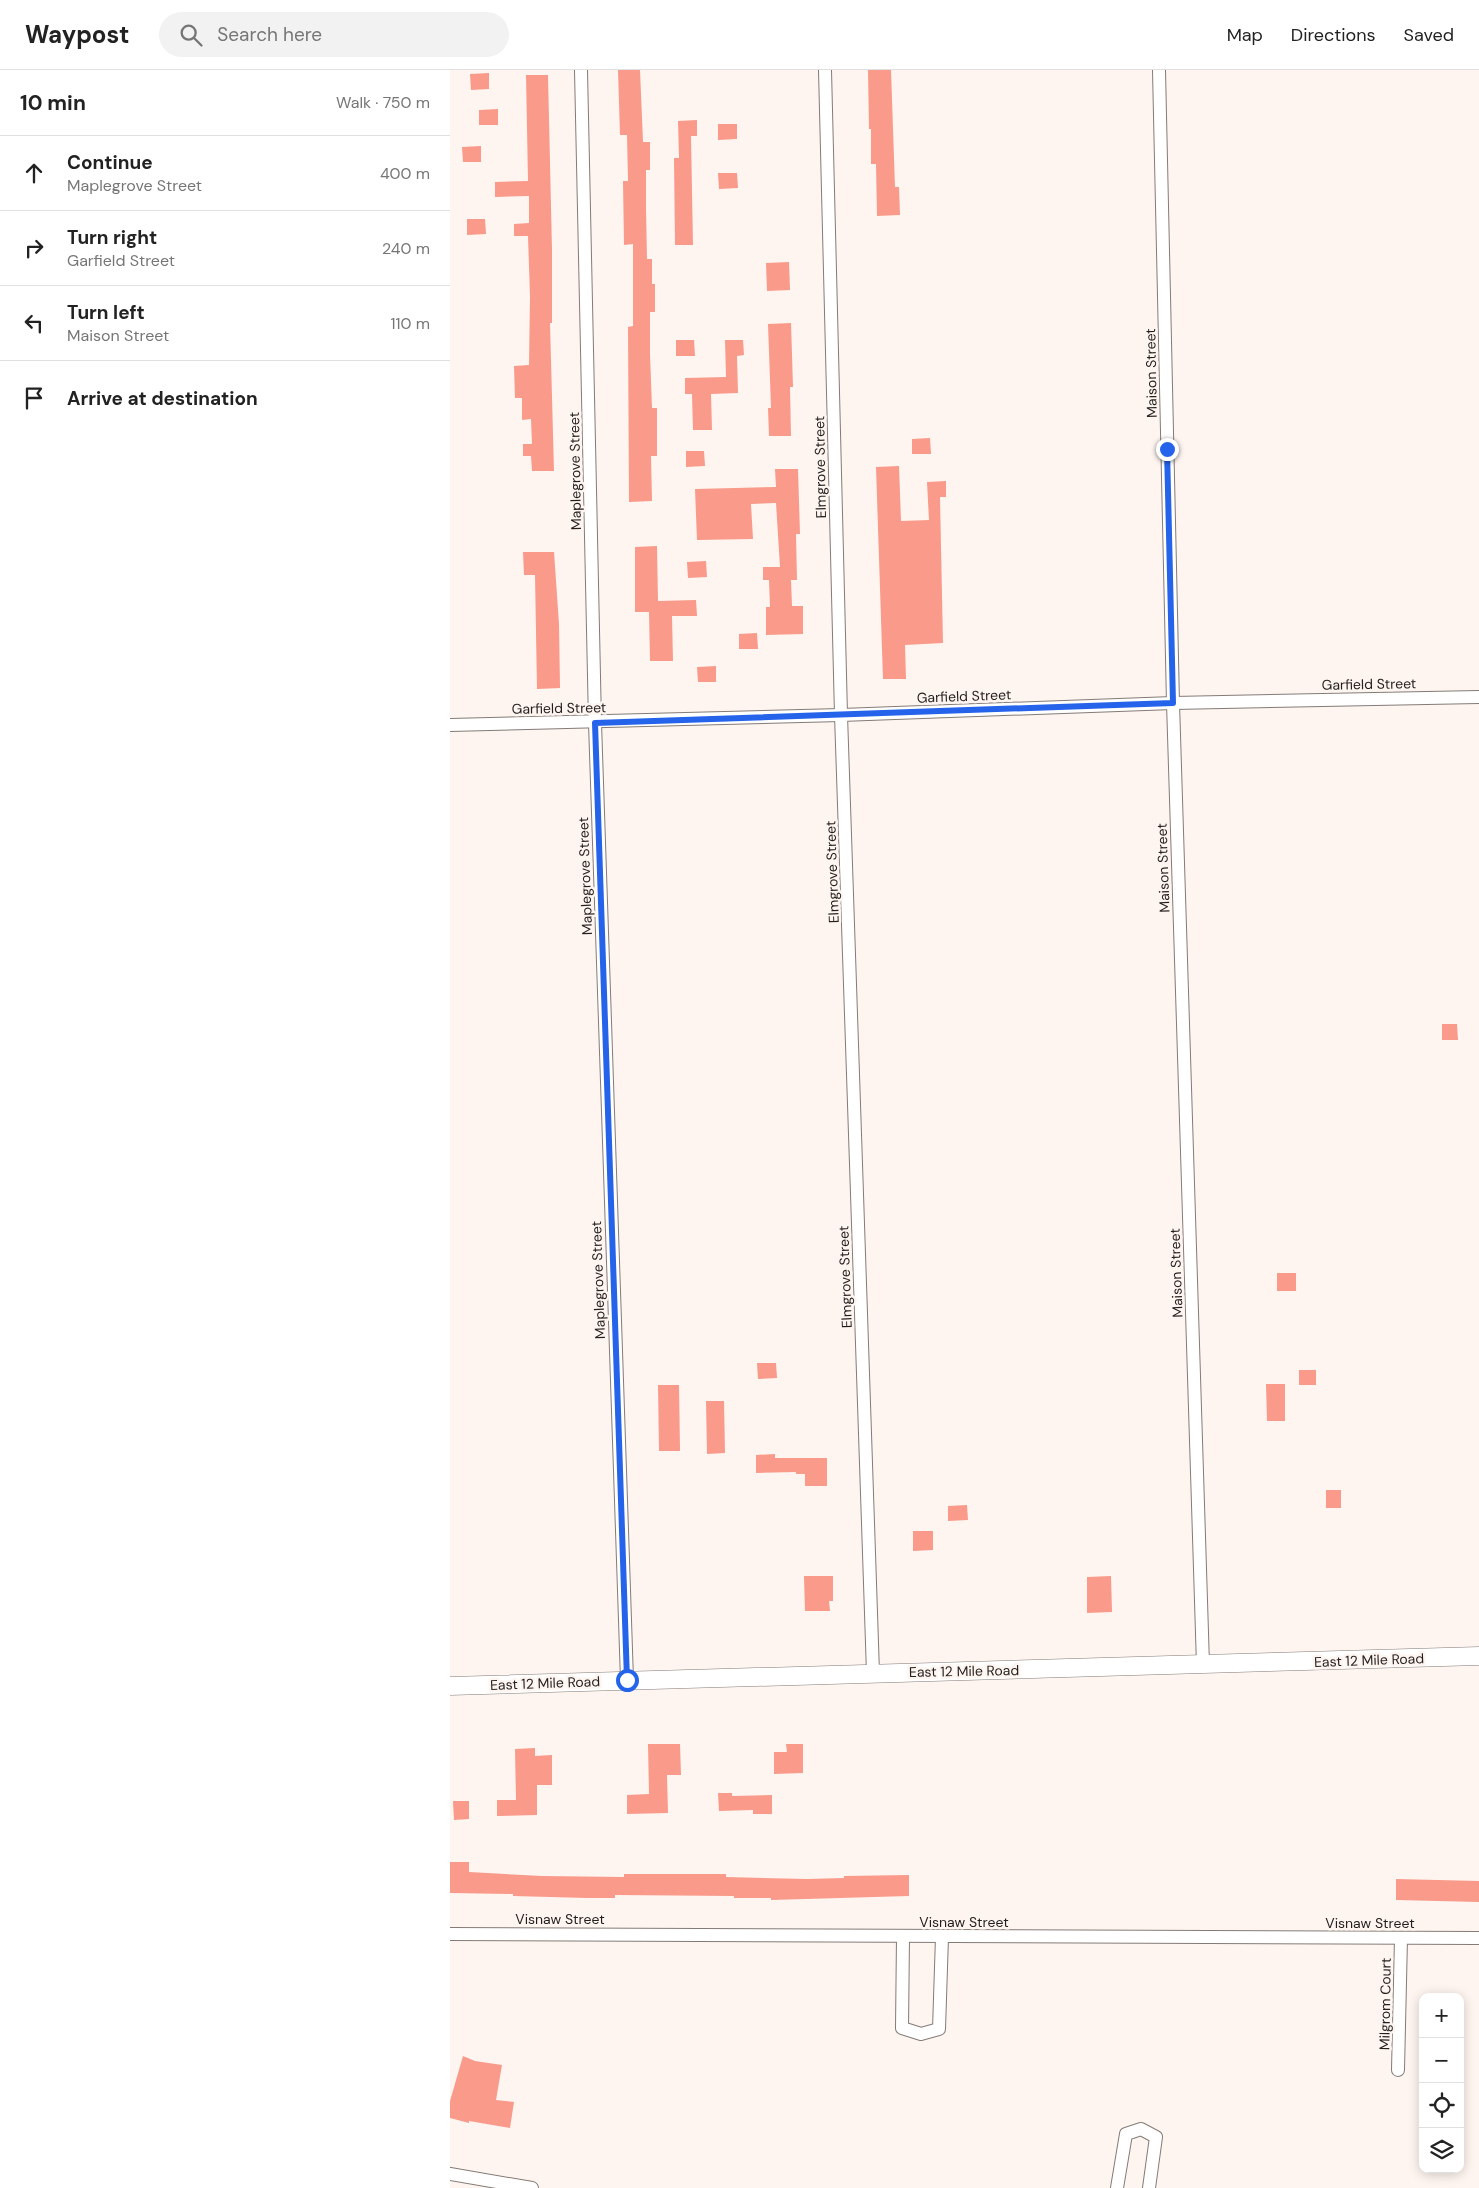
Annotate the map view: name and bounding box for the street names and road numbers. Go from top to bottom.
street label: Maison Street [1141,328,1161,418]
street label: Maplegrove Street [565,412,585,530]
street label: Elmgrove Street [810,416,830,518]
street label: Garfield Street [1322,674,1416,694]
street label: Garfield Street [916,685,1012,707]
street label: Garfield Street [512,698,606,718]
street label: Maplegrove Street [574,817,596,935]
street label: Elmgrove Street [821,820,843,924]
street label: Maison Street [1152,823,1174,913]
street label: Maplegrove Street [587,1221,609,1339]
street label: Elmgrove Street [834,1225,856,1329]
street label: Maison Street [1165,1228,1187,1318]
street label: East 12 Mile Road [1314,1649,1424,1671]
street label: East 12 Mile Road [909,1661,1019,1681]
street label: East 12 Mile Road [490,1672,600,1694]
street label: Visnaw Street [515,1910,605,1928]
street label: Visnaw Street [919,1913,1009,1931]
street label: Visnaw Street [1325,1914,1415,1932]
street label: Milgrom Court [1375,1958,1395,2050]

